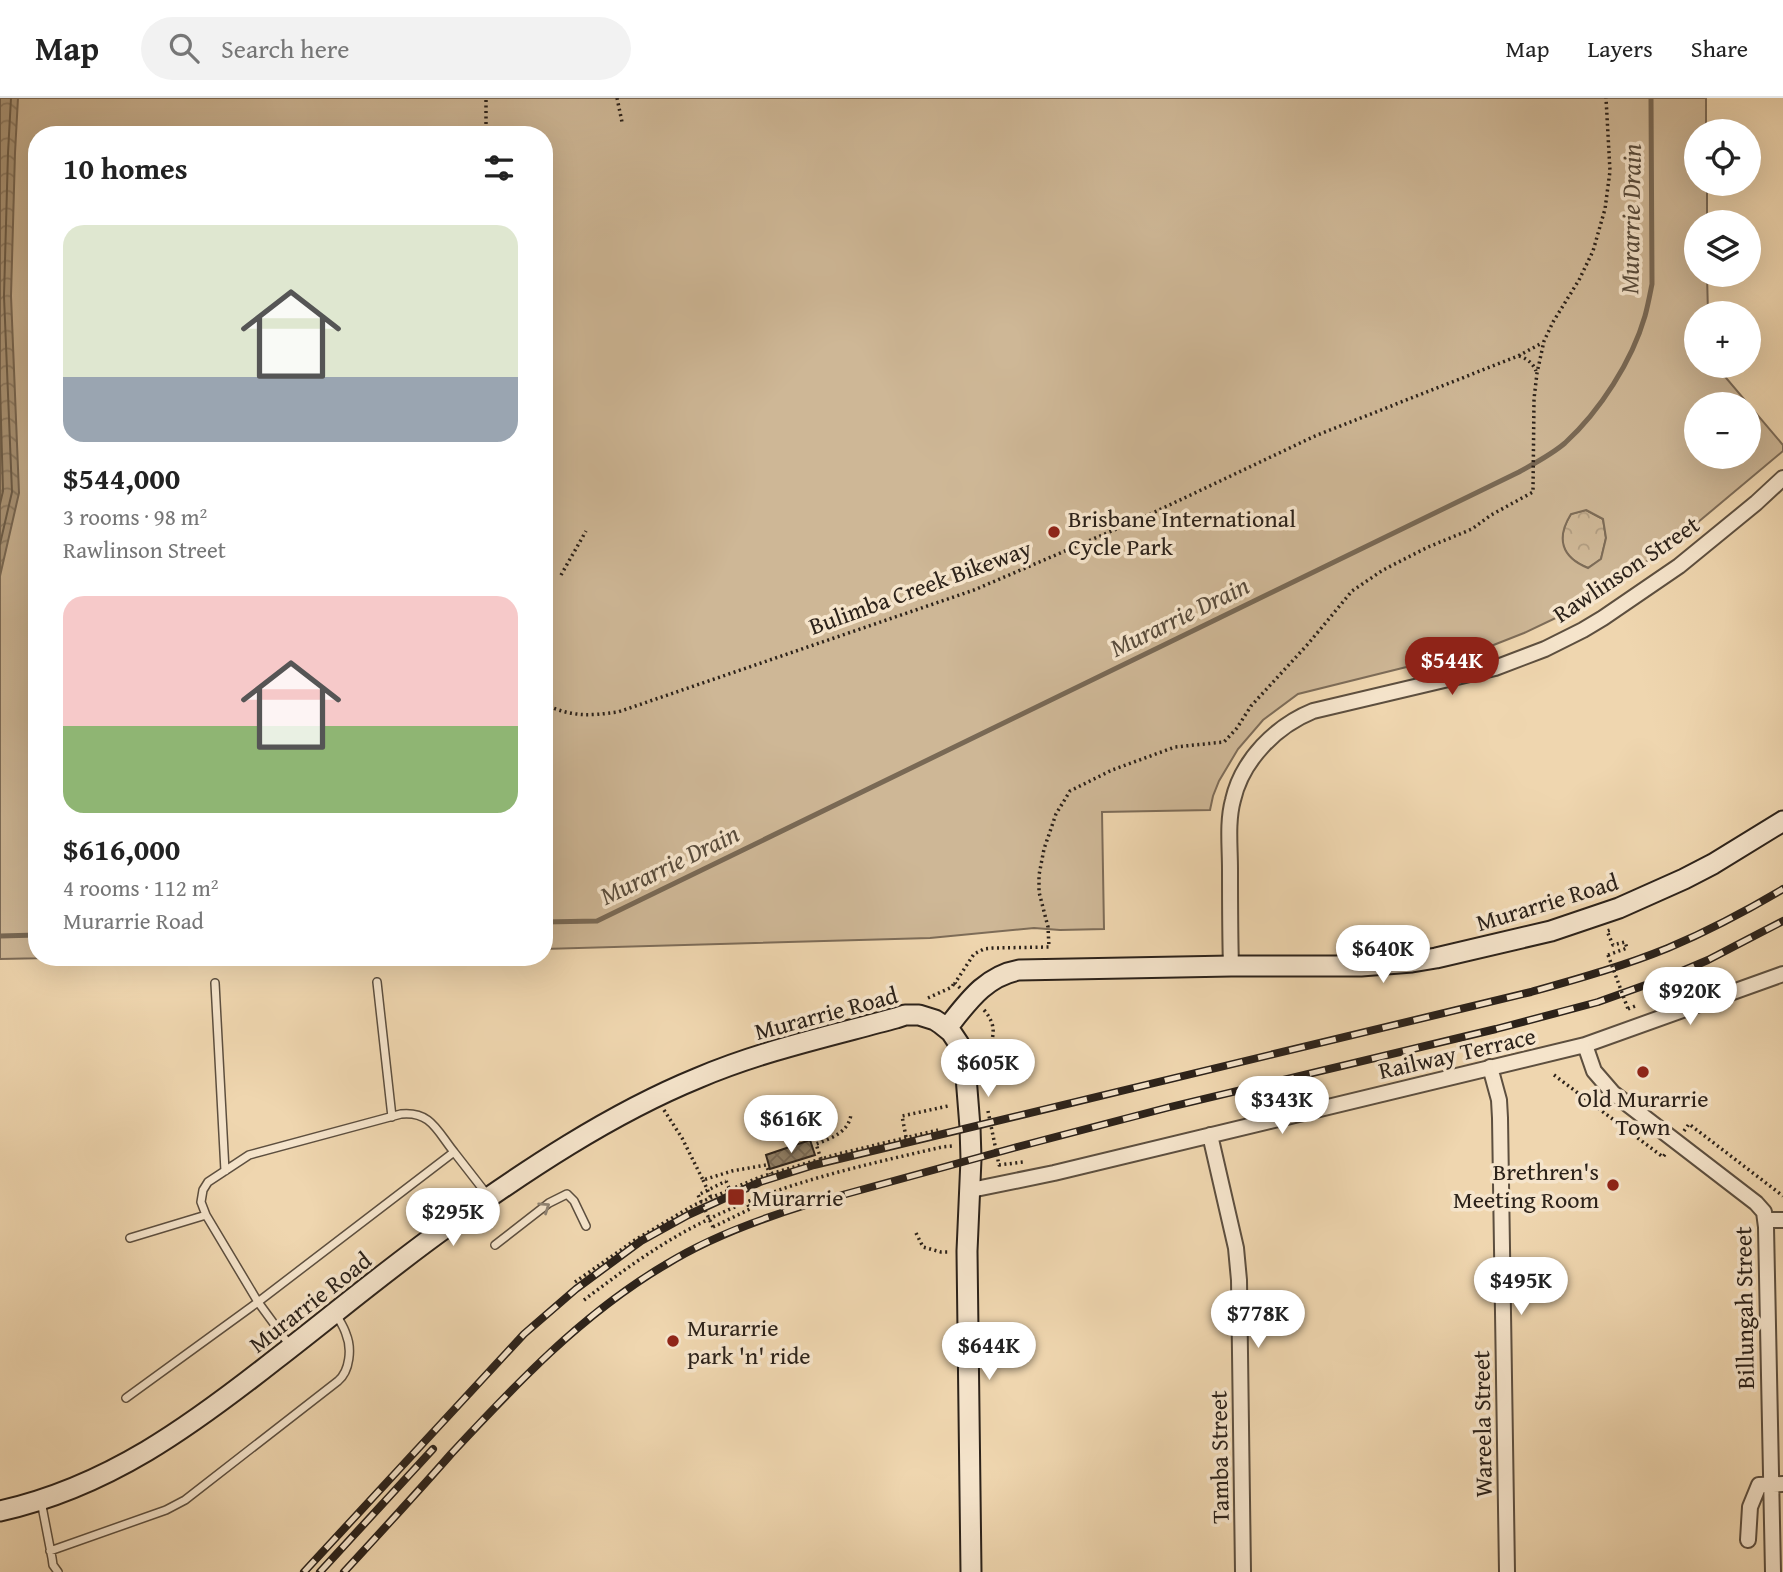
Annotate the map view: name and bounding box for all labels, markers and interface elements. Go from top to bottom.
search box [141,17,631,80]
text: Map [35,24,99,72]
icon: search [165,29,203,67]
text: Search here [221,29,349,68]
text: Map [1506,31,1549,66]
text: Layers [1587,31,1653,66]
text: Share [1691,31,1748,66]
map controls [1684,119,1761,469]
button: locate [1684,119,1761,196]
water label: Murarrie Drain [1609,143,1651,295]
text: 10 homes [63,146,188,190]
icon: filters [480,149,518,187]
button: layers [1684,210,1761,287]
icon: home [228,271,354,397]
button: + [1684,301,1761,378]
button: − [1684,392,1761,469]
text: $544,000 [63,456,180,500]
text: 3 rooms · 98 m² [63,500,207,533]
place label: Brisbane International Cycle Park [1068,501,1296,564]
street label: Rawlinson Street [1546,507,1707,631]
marker: Brisbane International Cycle Park [1046,524,1062,540]
street label: Bulimba Creek Bikeway [804,530,1036,644]
text: Rawlinson Street [63,533,226,566]
water label: Murarrie Drain [1103,565,1255,667]
pin: $544K [1403,638,1501,697]
icon: home [228,642,354,768]
text: $544K [1421,643,1483,676]
water label: Murarrie Drain [593,813,745,915]
text: $616,000 [63,827,180,871]
street label: Murarrie Road [1472,864,1623,940]
text: 4 rooms · 112 m² [63,871,218,904]
text: Murarrie Road [63,904,204,937]
pin: $640K [1334,926,1432,985]
text: $640K [1352,931,1414,964]
pin: $920K [1641,968,1739,1027]
text: $920K [1659,973,1721,1006]
street label: Murarrie Road [750,977,902,1049]
street label: Railway Terrace [1375,1018,1539,1088]
pin: $605K [939,1040,1037,1099]
text: $605K [957,1045,1019,1078]
marker: Old Murarrie Town [1635,1064,1651,1080]
pin: $343K [1233,1076,1331,1136]
place label: Old Murarrie Town [1578,1081,1708,1144]
text: $343K [1251,1082,1313,1115]
pin: $616K [742,1096,840,1155]
text: $616K [760,1101,822,1134]
place label: Brethren's Meeting Room [1453,1154,1599,1217]
marker: Brethren's Meeting Room [1605,1177,1621,1193]
place label: Murarrie [752,1180,843,1215]
marker: Murarrie [726,1187,746,1207]
pin: $295K [404,1188,502,1248]
text: $295K [422,1194,484,1227]
one-way arrow [537,1203,550,1215]
street label: Billungah Street [1725,1226,1763,1390]
street label: Murarrie Road [241,1243,379,1361]
pin: $495K [1472,1258,1570,1317]
text: $495K [1490,1263,1552,1296]
pin: $778K [1209,1290,1307,1350]
text: $778K [1227,1296,1289,1329]
place label: Murarrie park 'n' ride [687,1310,810,1373]
pin: $644K [940,1322,1038,1382]
text: $644K [958,1328,1020,1361]
marker: Murarrie park 'n' ride [665,1333,681,1349]
street label: Wareela Street [1463,1350,1501,1498]
street label: Tamba Street [1200,1390,1238,1524]

